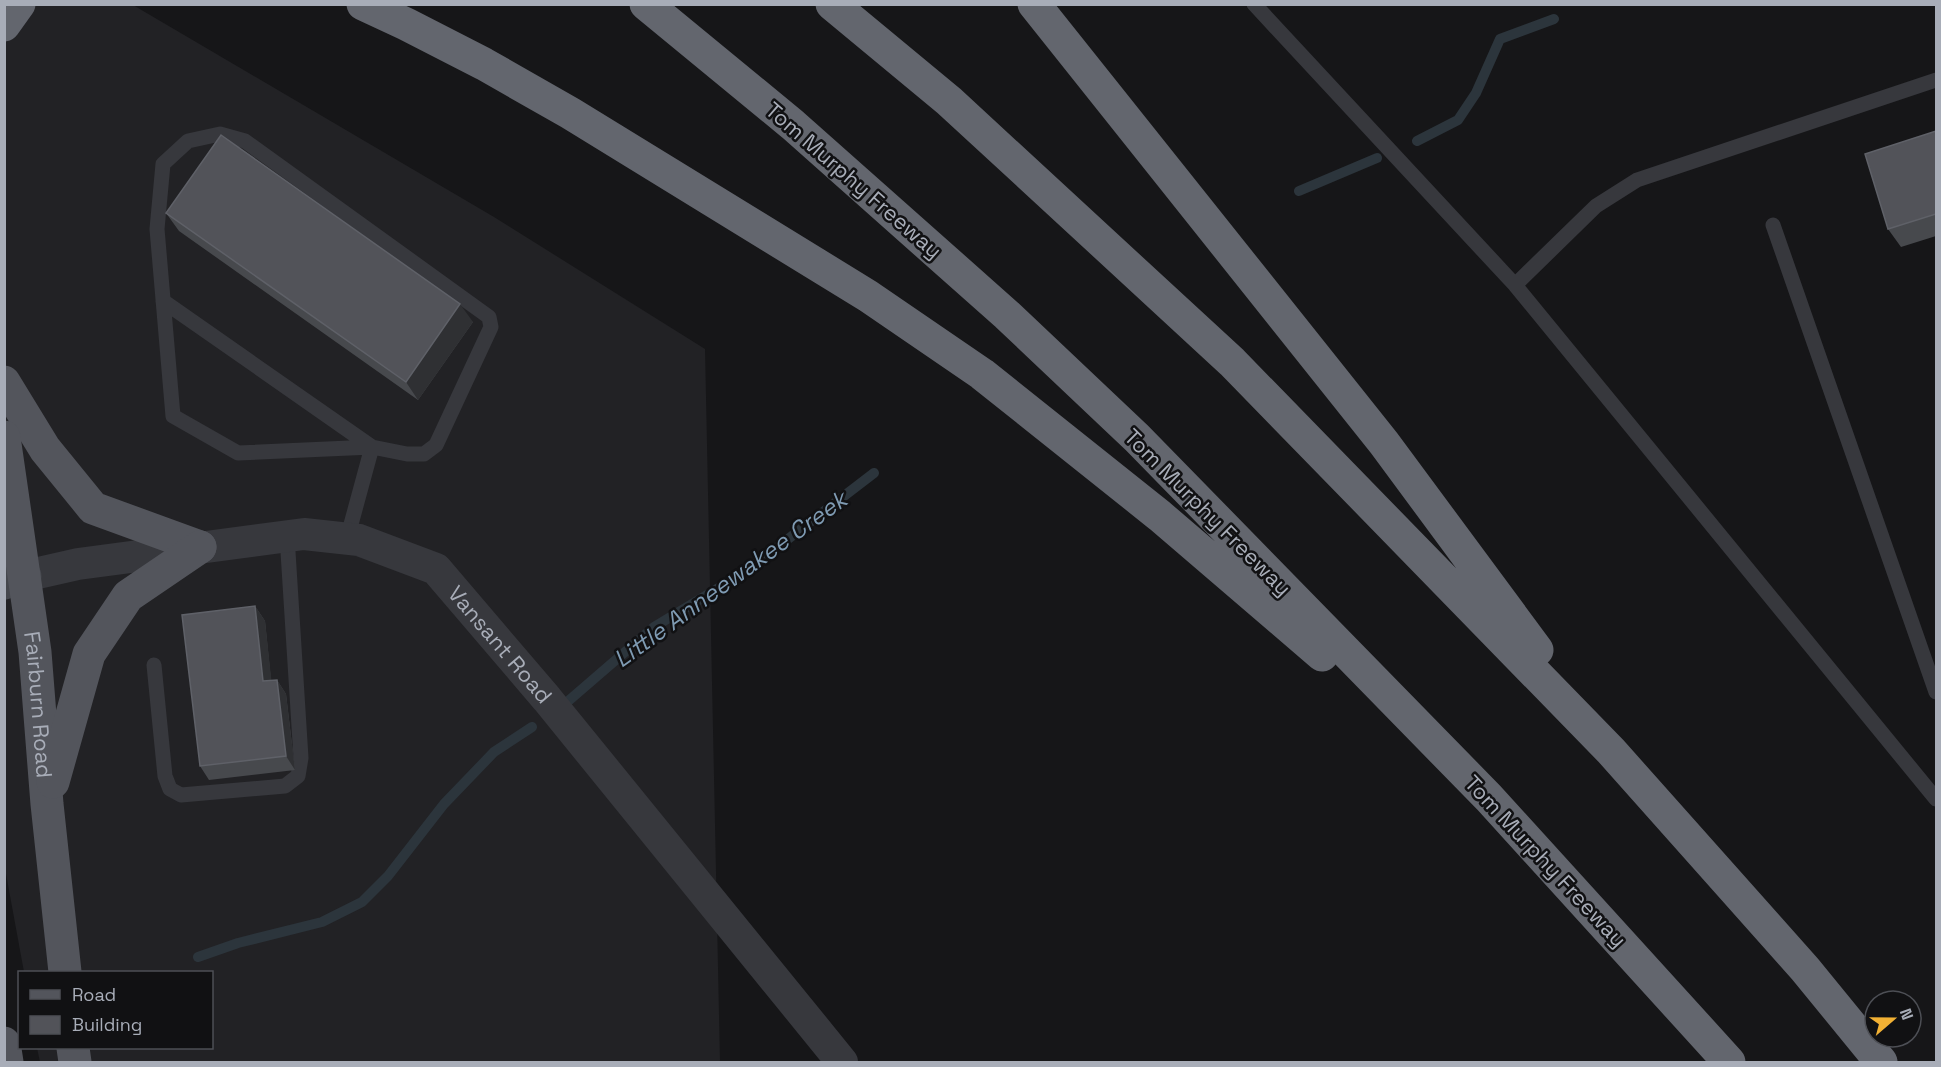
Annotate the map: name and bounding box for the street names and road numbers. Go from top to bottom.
street label: Tom Murphy Freeway [760,96,948,264]
street label: Tom Murphy Freeway [1118,422,1298,602]
street label: Vansant Road [442,580,558,709]
street label: Fairburn Road [18,629,59,779]
street label: Tom Murphy Freeway [1459,769,1633,953]

